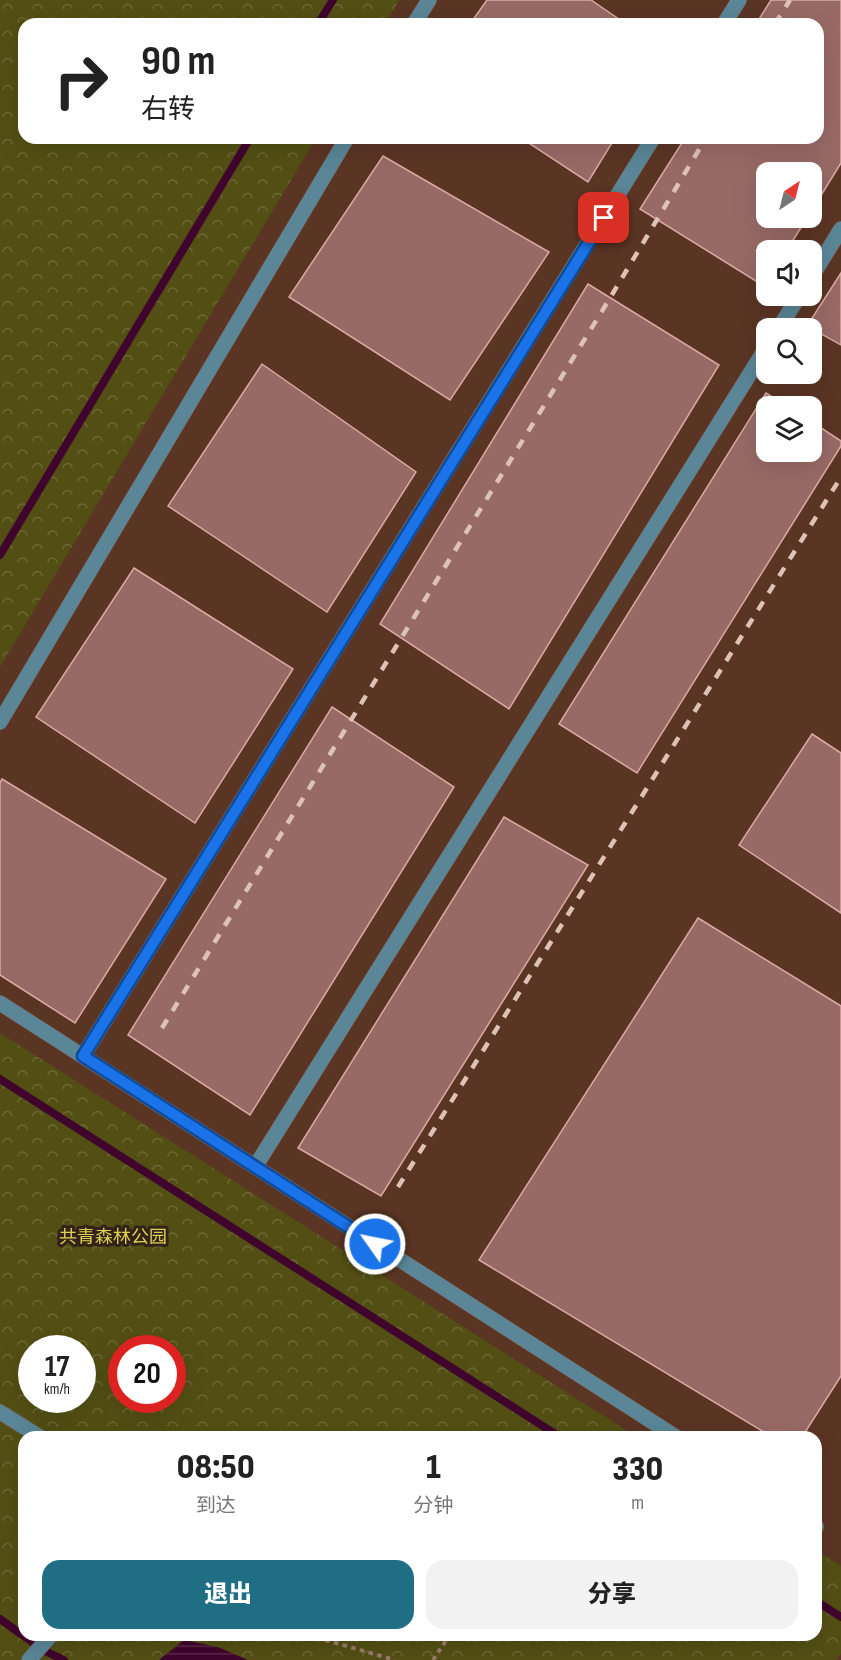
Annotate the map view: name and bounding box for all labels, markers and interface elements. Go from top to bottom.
text: 90 m [141,36,215,87]
icon: right [42,42,120,120]
text: 右转 [141,94,195,126]
north arrow [756,162,822,228]
map controls [756,162,822,462]
pin [578,192,629,243]
icon: arrive [587,201,620,234]
button: sound [756,240,822,306]
button: search [756,318,822,384]
button: layers [756,396,822,462]
position arrow [343,1212,407,1276]
park label: 共青森林公园 [59,1227,167,1248]
speed limit sign: 20 [108,1335,186,1413]
text: 17 [45,1349,69,1385]
text: km/h [44,1380,70,1399]
text: 08:50 [177,1446,255,1489]
text: 1 [426,1446,441,1489]
text: 330 [612,1448,663,1491]
text: m [631,1491,644,1515]
text: 到达 [196,1494,236,1518]
text: 分钟 [413,1494,453,1518]
button: 退出 [42,1560,414,1629]
button: 分享 [426,1560,798,1629]

